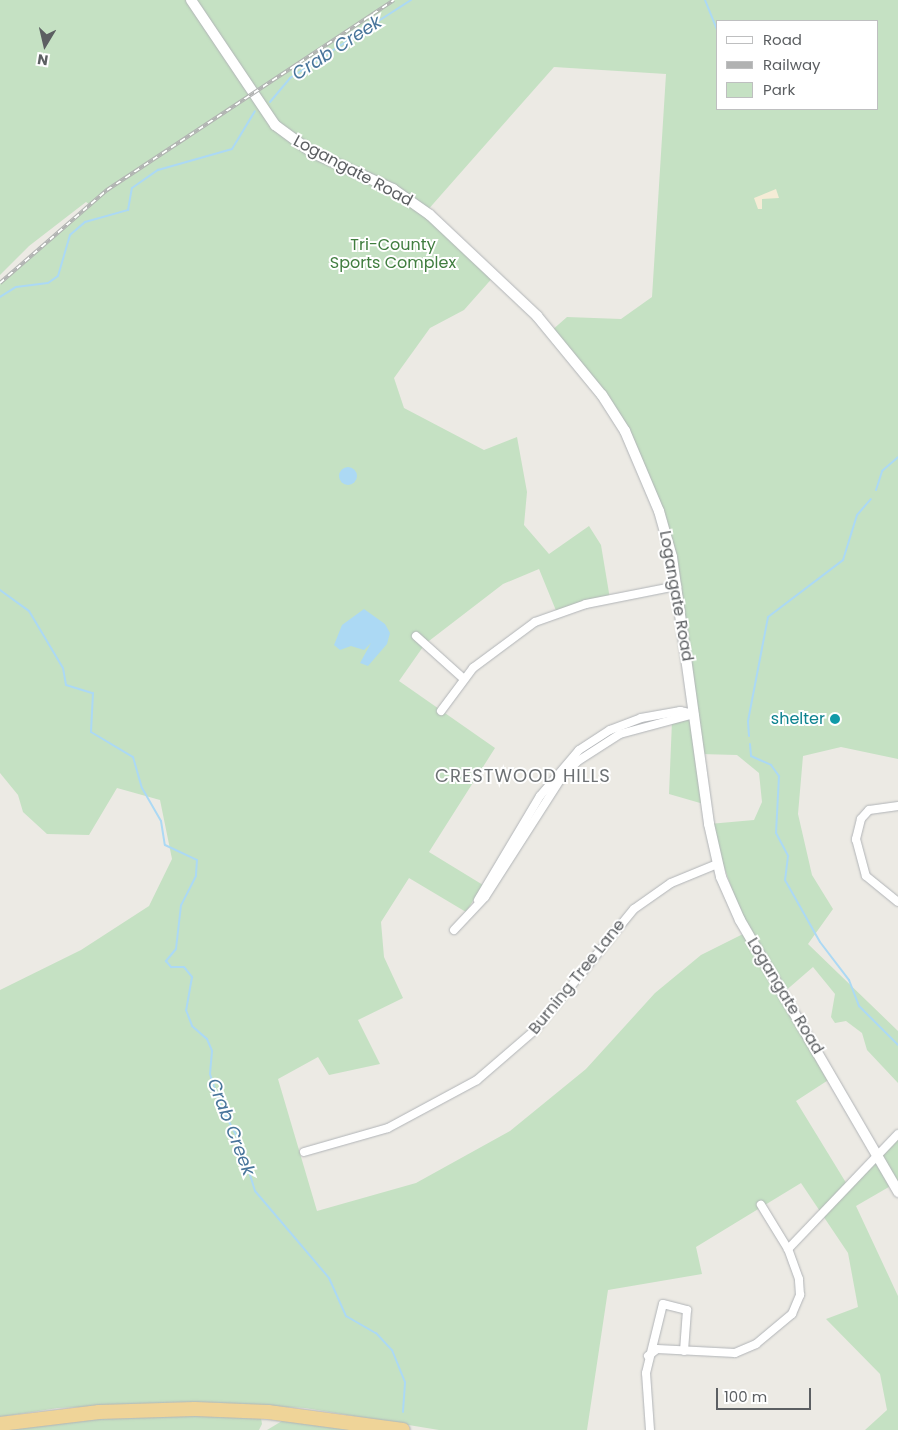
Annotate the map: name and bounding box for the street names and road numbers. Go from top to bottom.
street label: Logangate Road [290,131,416,211]
street label: Logangate Road [655,529,697,663]
street label: Burning Tree Lane [525,916,629,1038]
street label: Logangate Road [743,934,827,1058]

